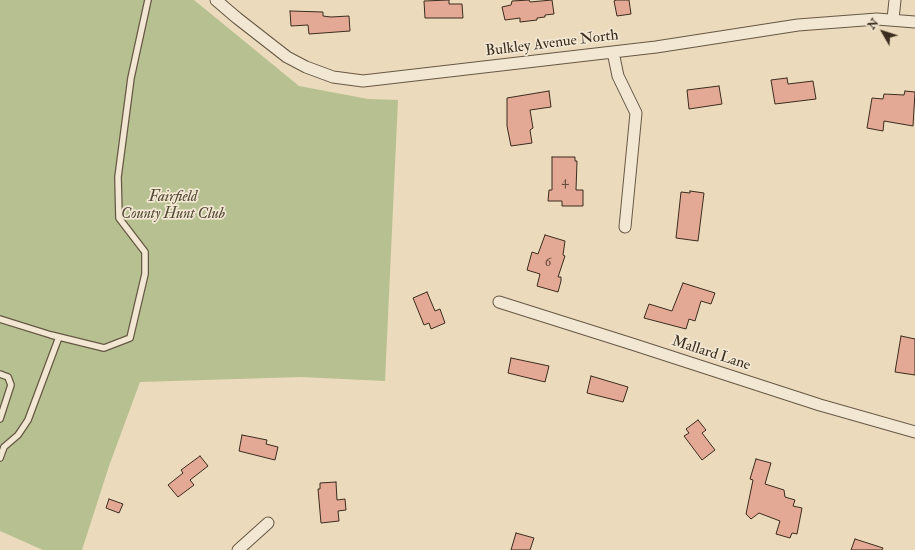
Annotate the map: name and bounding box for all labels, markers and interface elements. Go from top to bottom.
north arrow [863,12,903,52]
text: N [865,16,881,32]
street label: Bulkley Avenue North [485,27,619,61]
house number: 4 [561,174,569,190]
park label: Fairfield County Hunt Club [121,189,225,224]
house number: 6 [545,255,551,271]
street label: Mallard Lane [669,333,753,375]

